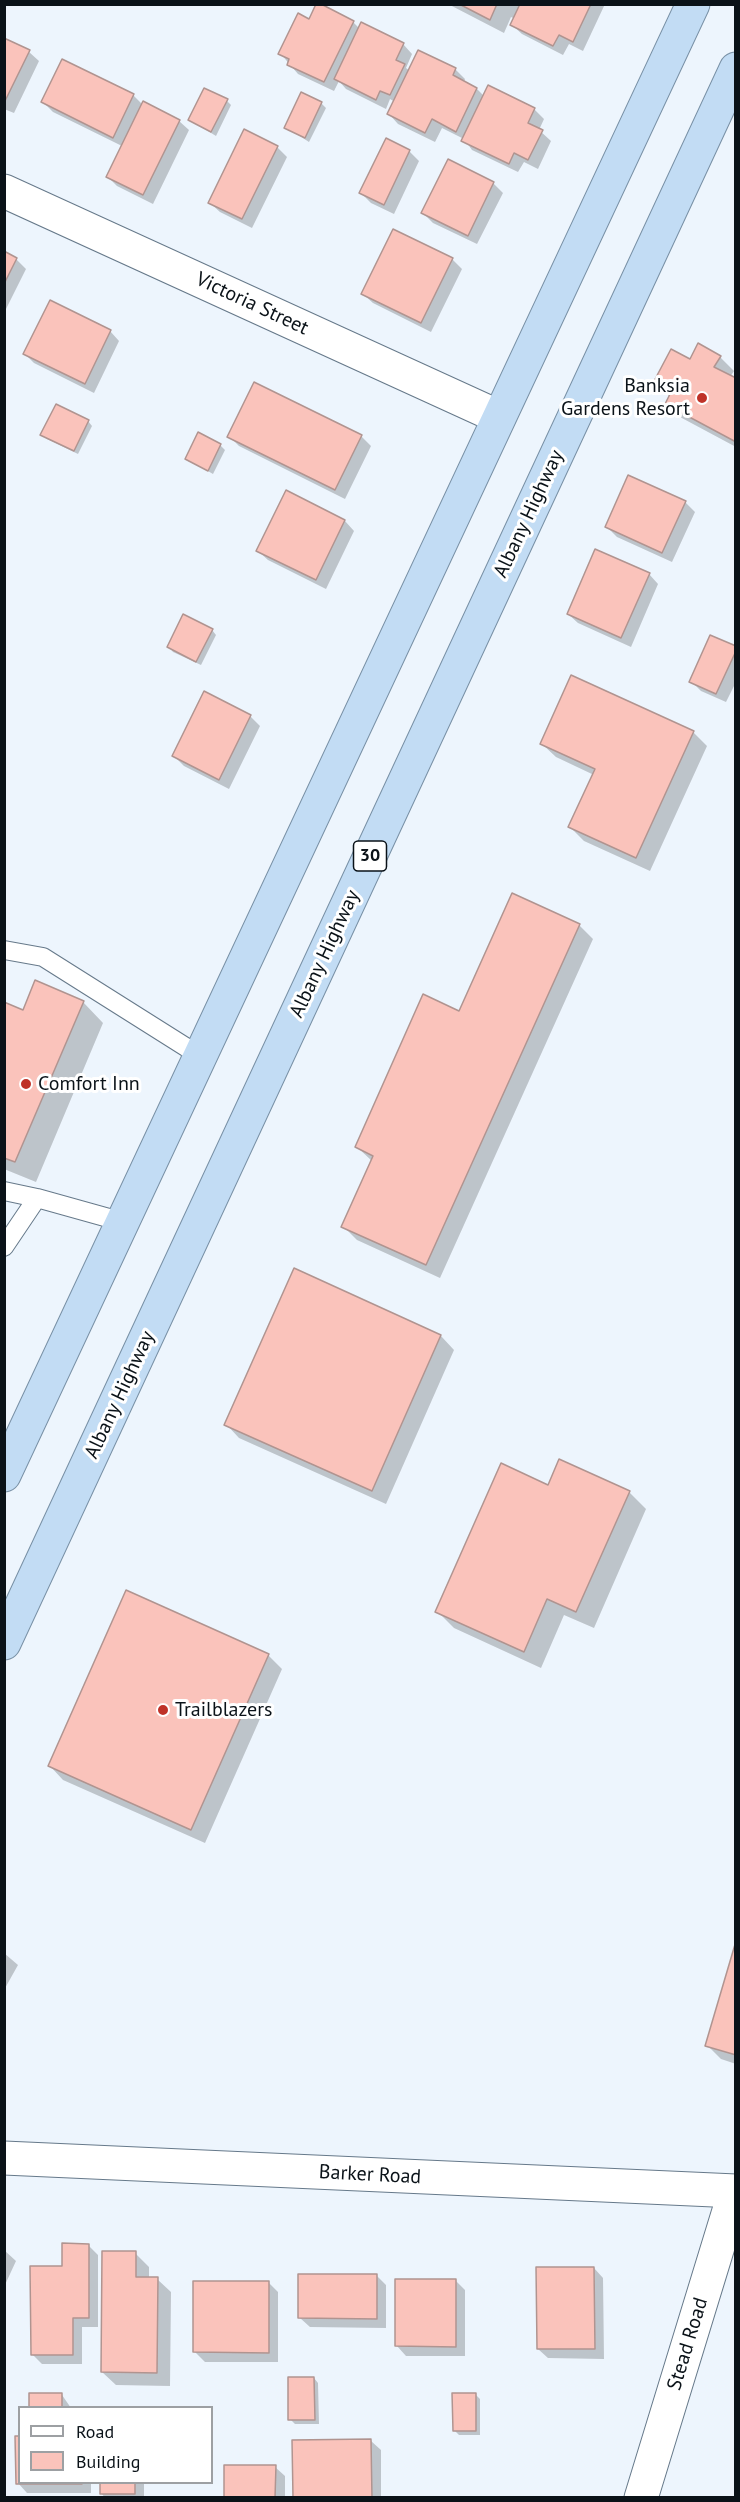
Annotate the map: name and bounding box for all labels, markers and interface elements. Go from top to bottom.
street label: Victoria Street [192,267,312,341]
place label: Banksia Gardens Resort [561,374,690,421]
marker: Banksia Gardens Resort [695,391,709,405]
street label: Albany Highway [489,446,569,582]
road number: 30 [354,841,386,871]
street label: Albany Highway [285,886,365,1022]
place label: Comfort Inn [38,1072,140,1096]
marker: Comfort Inn [19,1077,33,1091]
street label: Albany Highway [80,1327,160,1463]
place label: Trailblazers [175,1698,272,1722]
marker: Trailblazers [156,1703,170,1717]
street label: Barker Road [318,2160,422,2190]
street label: Stead Road [663,2295,713,2393]
legend [18,2406,213,2484]
text: Road [76,2420,114,2443]
text: Building [76,2450,140,2473]

